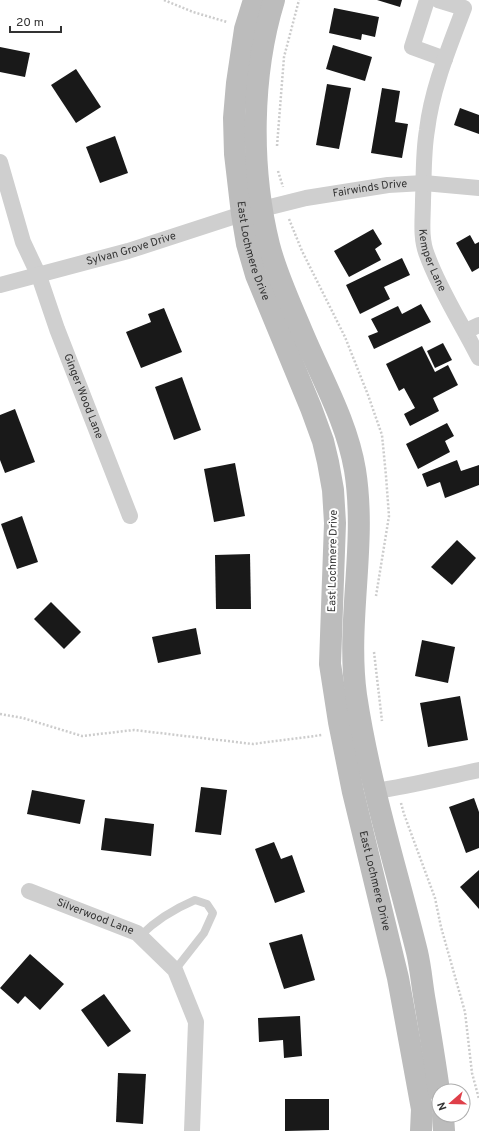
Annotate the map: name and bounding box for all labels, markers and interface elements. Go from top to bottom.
scale bar [10,8,61,34]
text: 20 m [16,15,44,31]
street label: Fairwinds Drive [332,177,408,201]
street label: East Lochmere Drive [234,200,273,303]
street label: Kemper Lane [415,228,449,294]
street label: Sylvan Grove Drive [85,229,178,269]
street label: Ginger Wood Lane [60,352,106,441]
street label: East Lochmere Drive [325,510,341,612]
street label: East Lochmere Drive [356,829,393,933]
street label: Silverwood Lane [55,895,136,938]
north arrow [431,1083,471,1123]
text: N [435,1100,450,1112]

